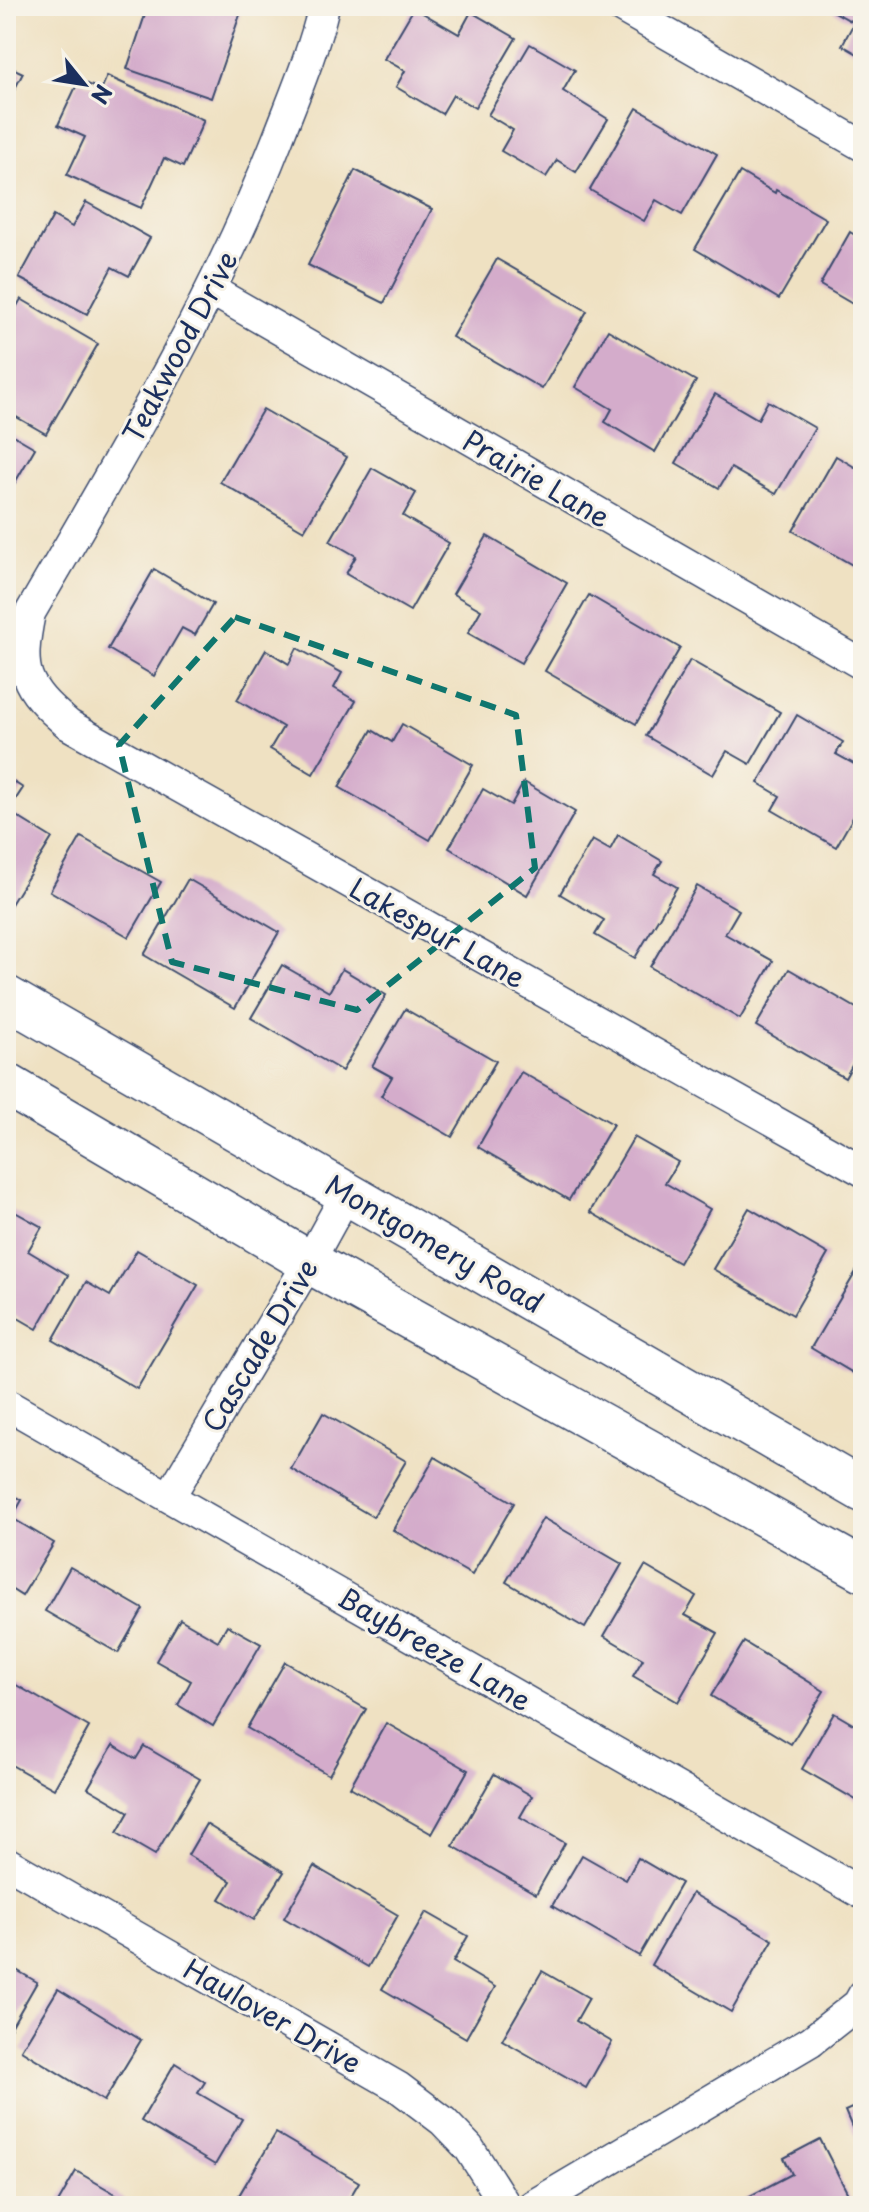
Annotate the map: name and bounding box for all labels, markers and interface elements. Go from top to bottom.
north arrow [44,44,124,124]
text: N [84,79,121,111]
street label: Teakwood Drive [110,243,248,449]
street label: Prairie Lane [455,418,619,538]
street label: Lakespur Lane [342,866,534,998]
street label: Montgomery Road [318,1163,552,1323]
street label: Cascade Drive [190,1250,328,1440]
street label: Baybreeze Lane [330,1575,540,1721]
street label: Haulover Drive [176,1947,370,2083]

